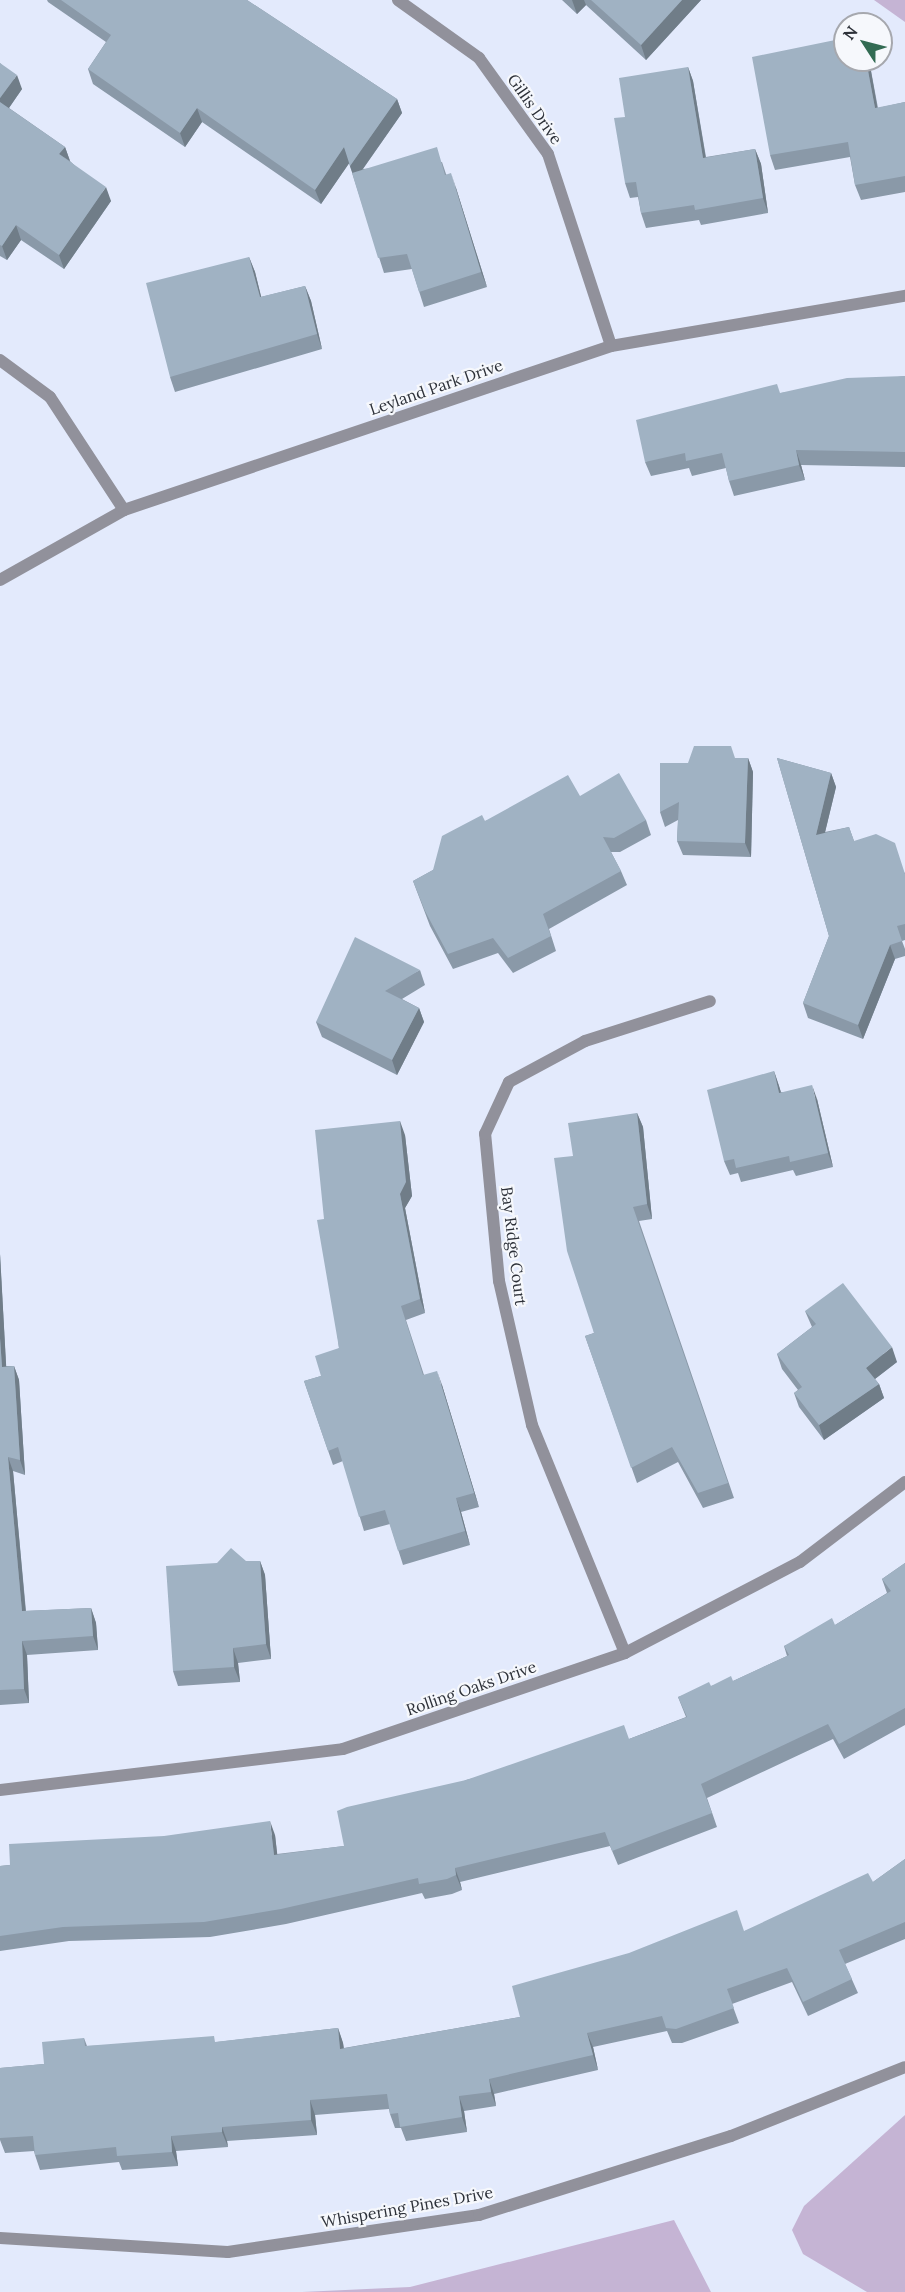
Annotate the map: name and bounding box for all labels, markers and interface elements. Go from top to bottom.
north arrow [833,12,893,72]
text: N [838,22,862,43]
street label: Gillis Drive [504,70,566,148]
street label: Leyland Park Drive [367,355,505,419]
street label: Bay Ridge Court [497,1185,531,1307]
street label: Rolling Oaks Drive [403,1657,539,1719]
street label: Whispering Pines Drive [319,2182,495,2232]

